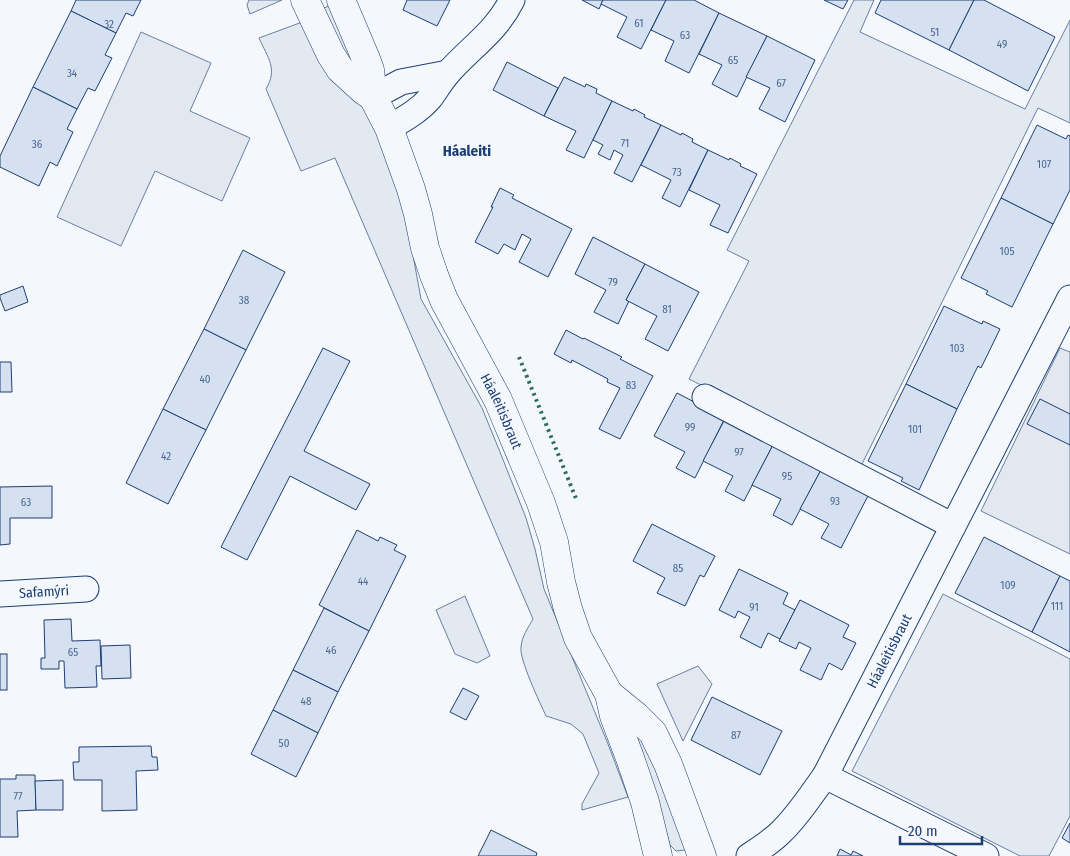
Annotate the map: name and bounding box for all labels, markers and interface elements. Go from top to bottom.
house number: 61 [634,17,644,30]
house number: 32 [104,18,114,31]
house number: 51 [931,26,939,39]
house number: 63 [680,29,690,42]
house number: 49 [997,38,1007,51]
house number: 65 [728,54,738,67]
house number: 34 [67,67,78,80]
house number: 67 [776,77,786,90]
house number: 71 [621,137,629,150]
house number: 36 [32,138,43,151]
district label: Háaleiti [443,142,491,160]
house number: 107 [1037,158,1052,171]
house number: 73 [672,166,682,179]
house number: 105 [999,245,1015,258]
house number: 79 [608,276,618,289]
house number: 38 [239,294,250,307]
house number: 81 [662,303,672,316]
house number: 103 [950,342,964,355]
street label: Háaleitisbraut [477,371,526,452]
house number: 40 [199,373,211,386]
house number: 83 [626,379,636,392]
house number: 99 [685,421,695,434]
house number: 101 [908,423,922,436]
house number: 97 [734,446,744,459]
house number: 42 [161,450,171,463]
house number: 95 [782,470,792,483]
house number: 93 [830,495,840,508]
house number: 63 [21,496,31,509]
house number: 85 [673,562,683,575]
house number: 44 [358,575,369,588]
house number: 109 [1000,579,1016,592]
street label: Safamýri [18,582,69,601]
house number: 111 [1051,600,1063,613]
house number: 91 [749,601,759,614]
street label: Háaleitisbraut [863,611,915,691]
house number: 46 [326,644,337,657]
house number: 65 [68,646,78,659]
house number: 48 [301,695,312,708]
house number: 87 [731,729,741,742]
house number: 50 [279,737,290,750]
house number: 77 [14,790,23,803]
scale bar [900,814,982,846]
text: 20 m [908,822,938,840]

